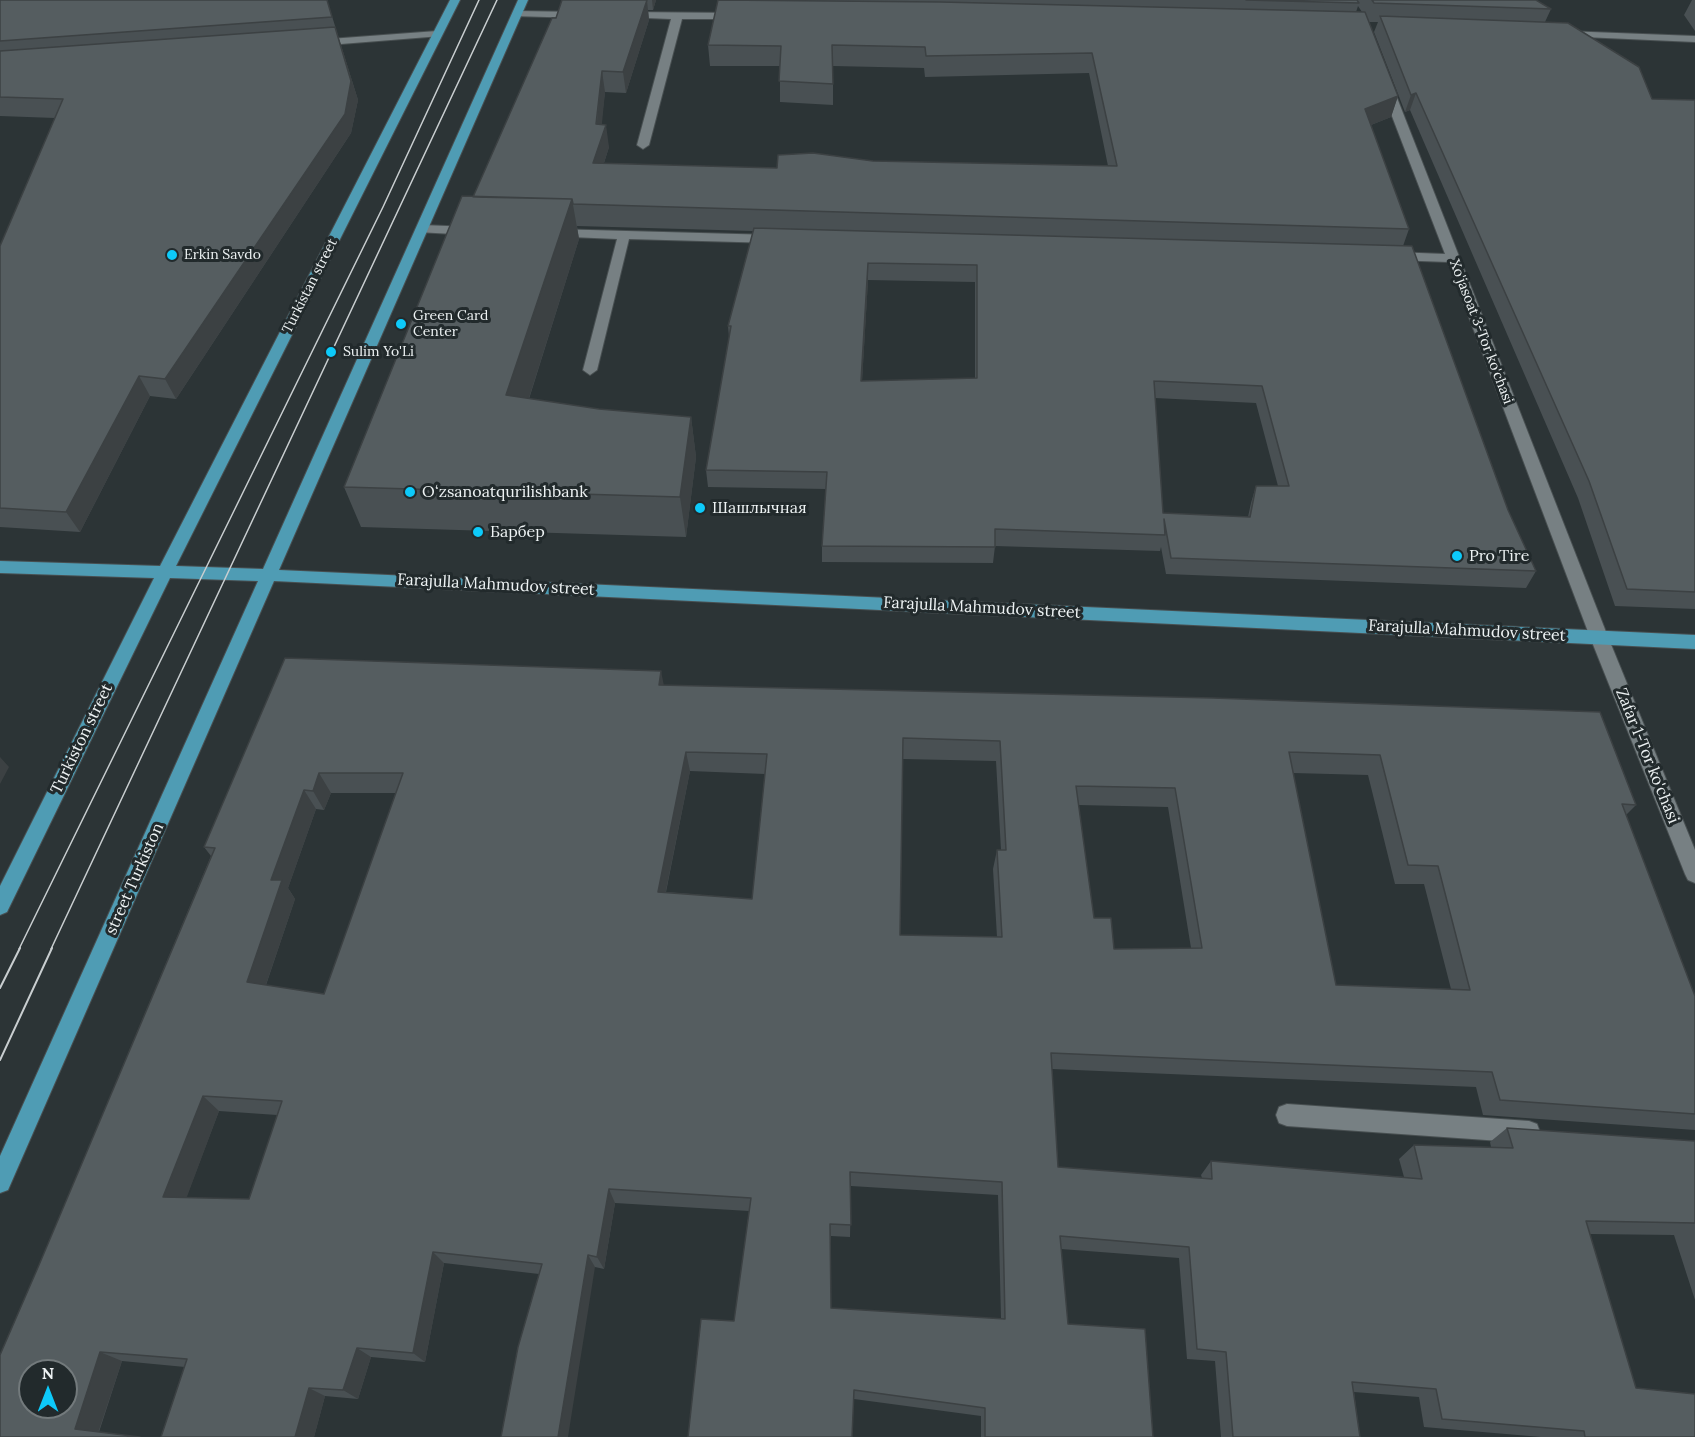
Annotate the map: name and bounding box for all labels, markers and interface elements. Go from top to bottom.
street label: Turkistan street [279,236,341,336]
place label: Erkin Savdo [184,247,261,263]
marker: Erkin Savdo [165,248,179,262]
street label: Xo'jasoat 3-Tor ko'chasi [1446,257,1516,407]
place label: Green Card Center [413,308,488,340]
marker: Green Card Center [394,317,408,331]
place label: Sulim Yo'Li [343,344,414,360]
marker: Sulim Yo'Li [324,345,338,359]
place label: Oʻzsanoatqurilishbank [422,482,588,502]
marker: Oʻzsanoatqurilishbank [403,485,417,499]
place label: Шашлычная [712,498,807,518]
marker: Шашлычная [693,501,707,515]
place label: Барбер [490,522,545,542]
marker: Барбер [471,525,485,539]
place label: Pro Tire [1469,546,1529,566]
marker: Pro Tire [1450,549,1464,563]
street label: Farajulla Mahmudov street [397,570,595,600]
street label: Farajulla Mahmudov street [883,593,1081,623]
street label: Farajulla Mahmudov street [1368,616,1566,646]
street label: Turkiston street [47,681,117,797]
street label: Zafar 1-Tor ko'chasi [1611,686,1683,826]
street label: street Turkiston [102,820,168,938]
north arrow [18,1359,78,1419]
text: N [42,1363,54,1383]

